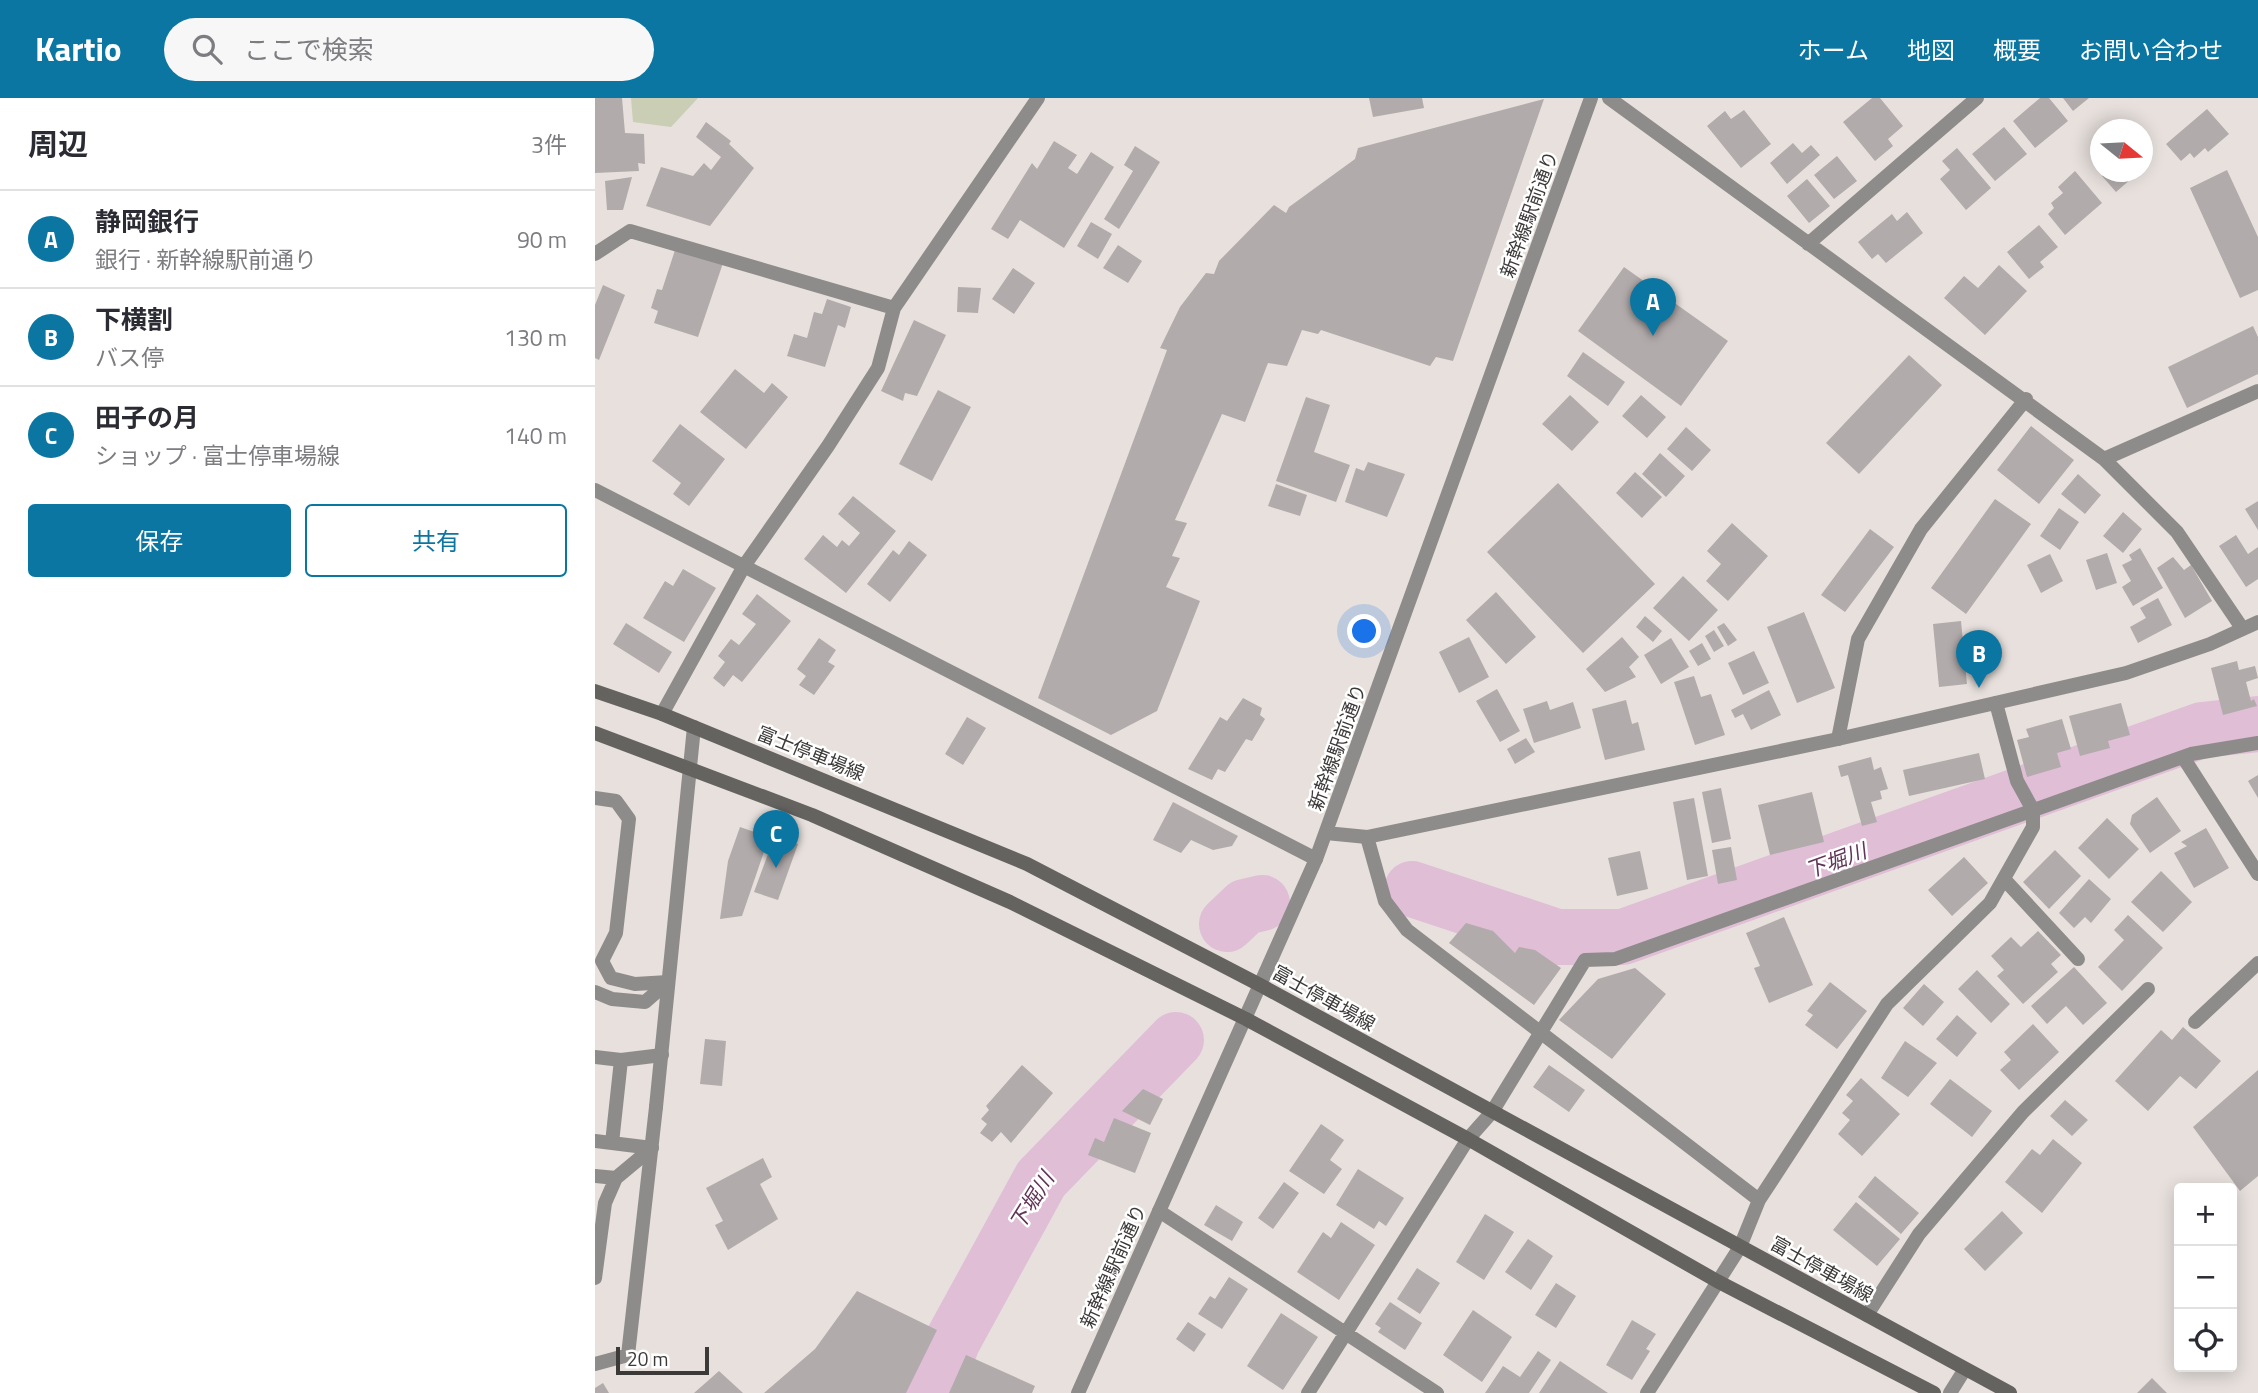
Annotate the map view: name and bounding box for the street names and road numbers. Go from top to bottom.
street label: 新幹線駅前通り [1492,146,1565,281]
street label: 新幹線駅前通り [1300,679,1373,814]
street label: 富士停車場線 [753,718,869,787]
street label: 富士停車場線 [1267,957,1381,1038]
street label: 新幹線駅前通り [1072,1199,1153,1332]
street label: 富士停車場線 [1765,1228,1879,1309]

